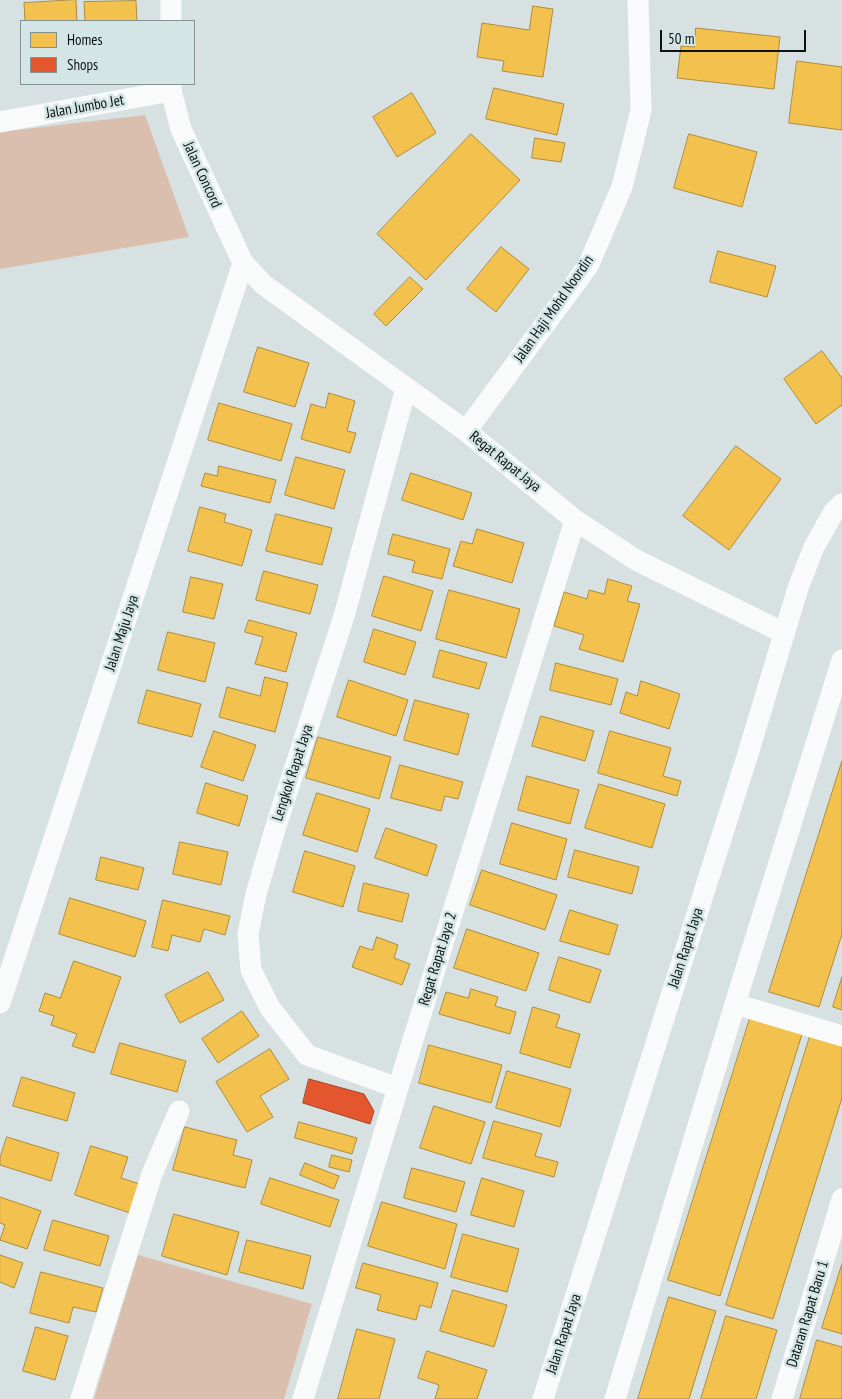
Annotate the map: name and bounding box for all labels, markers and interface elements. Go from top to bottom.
legend [20,20,195,85]
scale bar [662,20,808,52]
text: 50 m [668,29,694,48]
text: Homes [67,30,103,49]
text: Shops [67,55,98,74]
street label: Jalan Jumbo Jet [45,91,125,123]
street label: Jalan Concord [179,139,225,211]
street label: Jalan Haji Mohd Noordin [510,252,598,366]
street label: Regat Rapat Jaya [466,428,544,496]
street label: Jalan Maju Jaya [101,593,143,673]
street label: Lengkok Rapat Jaya [269,723,317,823]
street label: Jalan Rapat Jaya [665,906,707,990]
street label: Regat Rapat Jaya 2 [415,910,461,1008]
street label: Dataran Rapat Baru 1 [783,1259,833,1369]
street label: Jalan Rapat Jaya [543,1292,585,1376]

